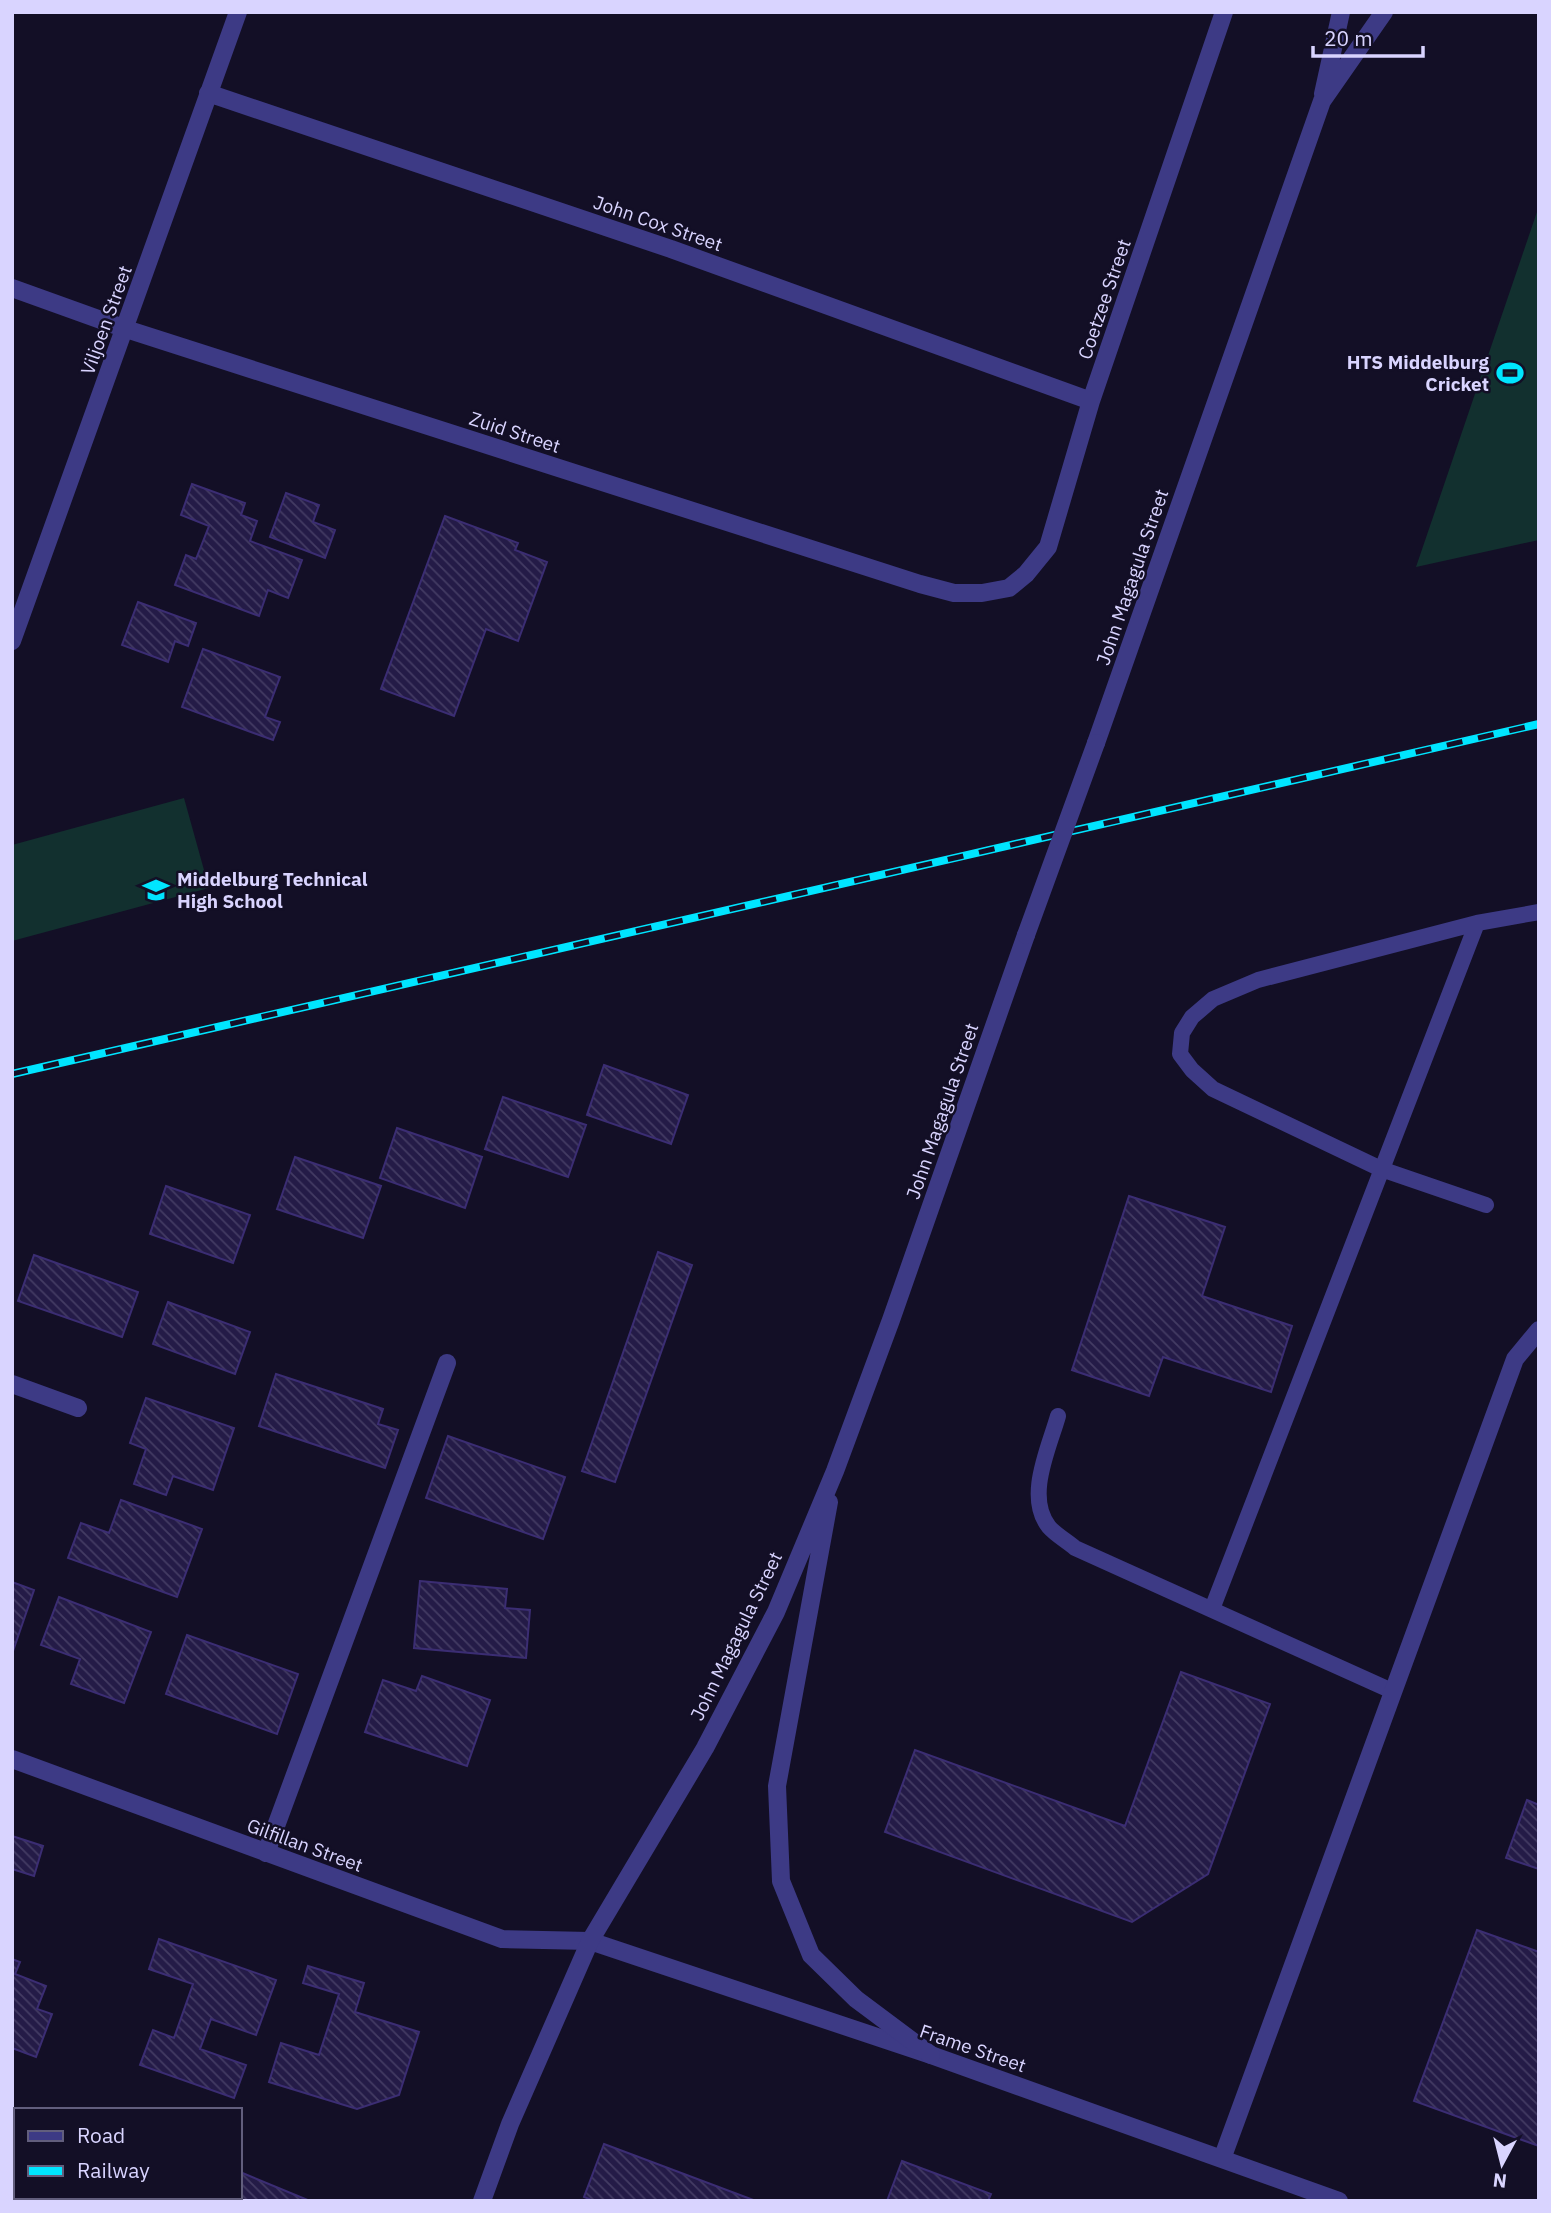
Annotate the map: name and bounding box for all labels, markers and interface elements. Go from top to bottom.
scale bar [1313,14,1423,58]
text: 20 m [1324,24,1373,52]
street label: John Cox Street [590,190,726,256]
street label: Coetzee Street [1072,236,1136,362]
street label: Viljoen Street [75,262,137,378]
place label: HTS Middelburg Cricket [1347,350,1490,396]
sports icon: HTS Middelburg Cricket [1495,358,1525,388]
street label: Zuid Street [467,406,563,458]
street label: John Magagula Street [1091,486,1173,668]
place label: Middelburg Technical High School [177,867,368,913]
school or university icon: Middelburg Technical High School [141,875,171,905]
street label: John Magagula Street [901,1020,983,1202]
street label: John Magagula Street [685,1548,787,1724]
street label: Gilfillan Street [244,1813,366,1877]
street label: Frame Street [917,2019,1029,2077]
legend [14,2108,242,2199]
text: Road [77,2121,125,2149]
north arrow [1467,2129,1537,2199]
text: Railway [77,2156,150,2184]
text: N [1492,2168,1508,2194]

